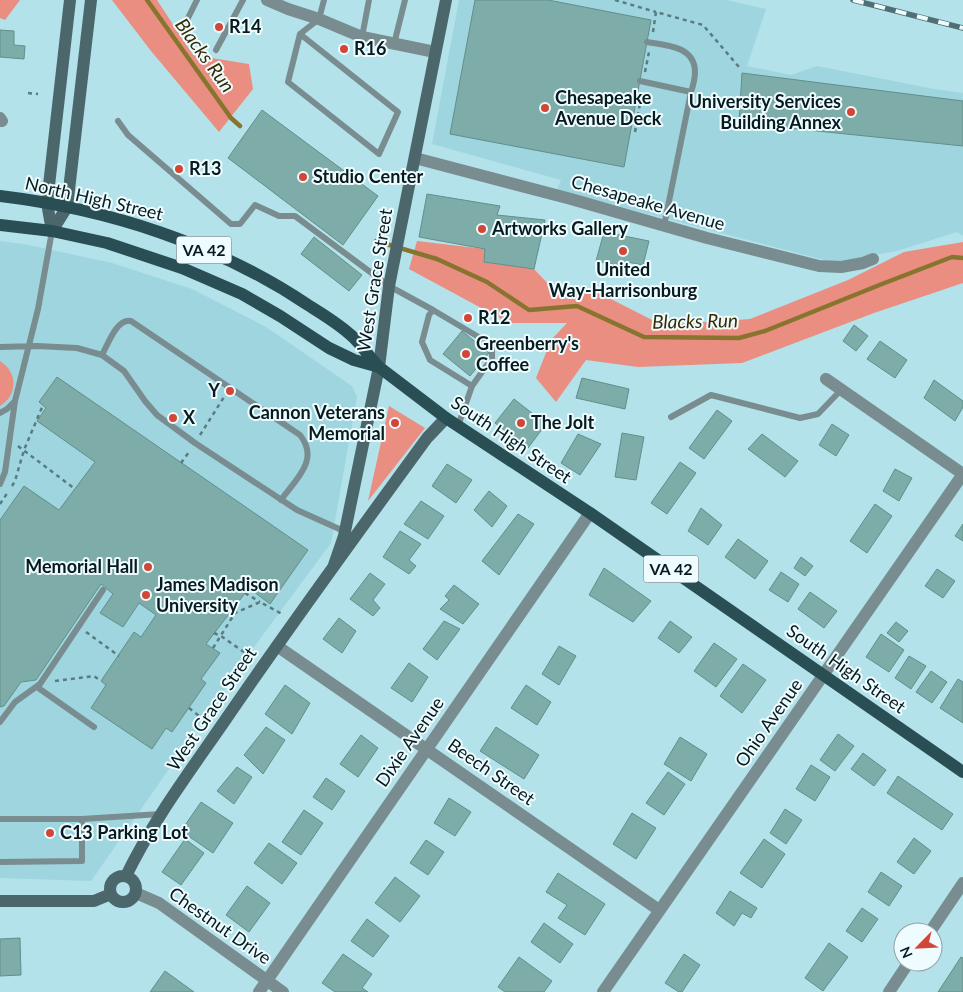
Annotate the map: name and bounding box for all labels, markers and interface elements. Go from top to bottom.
water label: Blacks Run [171,13,240,96]
place label: R14 [229,15,261,37]
marker: R14 [213,21,225,33]
place label: R16 [354,37,386,59]
marker: R16 [338,43,350,55]
place label: Chesapeake Avenue Deck [554,86,662,129]
place label: University Services Building Annex [689,90,842,133]
marker: Chesapeake Avenue Deck [539,102,551,114]
marker: University Services Building Annex [845,106,857,118]
place label: R13 [189,157,221,179]
marker: R13 [173,163,185,175]
place label: Studio Center [313,165,423,187]
street label: Chesapeake Avenue [569,170,728,234]
street label: North High Street [23,171,166,225]
marker: Studio Center [297,171,309,183]
street label: West Grace Street [352,206,396,353]
place label: Artworks Gallery [491,217,629,239]
marker: Artworks Gallery [476,223,488,235]
road number: VA 42 [176,236,232,264]
marker: United Way-Harrisonburg [617,245,629,257]
place label: United Way-Harrisonburg [549,258,698,301]
place label: R12 [478,306,510,328]
water label: Blacks Run [652,308,738,333]
marker: R12 [462,312,474,324]
place label: Greenberry's Coffee [476,332,579,375]
marker: Greenberry's Coffee [460,348,472,360]
place label: Y [207,379,220,401]
marker: Y [224,385,236,397]
street label: South High Street [447,391,576,488]
place label: Cannon Veterans Memorial [249,401,385,444]
place label: X [183,406,196,428]
place label: The Jolt [531,411,595,433]
marker: X [167,412,179,424]
marker: Cannon Veterans Memorial [389,417,401,429]
marker: The Jolt [515,417,527,429]
place label: Memorial Hall [25,555,138,577]
road number: VA 42 [644,556,698,582]
marker: Memorial Hall [142,561,154,573]
place label: James Madison University [156,573,279,616]
marker: James Madison University [140,589,152,601]
street label: South High Street [783,619,911,718]
street label: West Grace Street [162,642,261,774]
street label: Ohio Avenue [730,674,807,771]
street label: Dixie Avenue [370,692,448,790]
street label: Beech Street [444,733,540,810]
place label: C13 Parking Lot [60,821,188,843]
marker: C13 Parking Lot [44,827,56,839]
street label: Chestnut Drive [165,882,276,969]
north arrow [893,922,943,972]
text: N [896,944,916,961]

